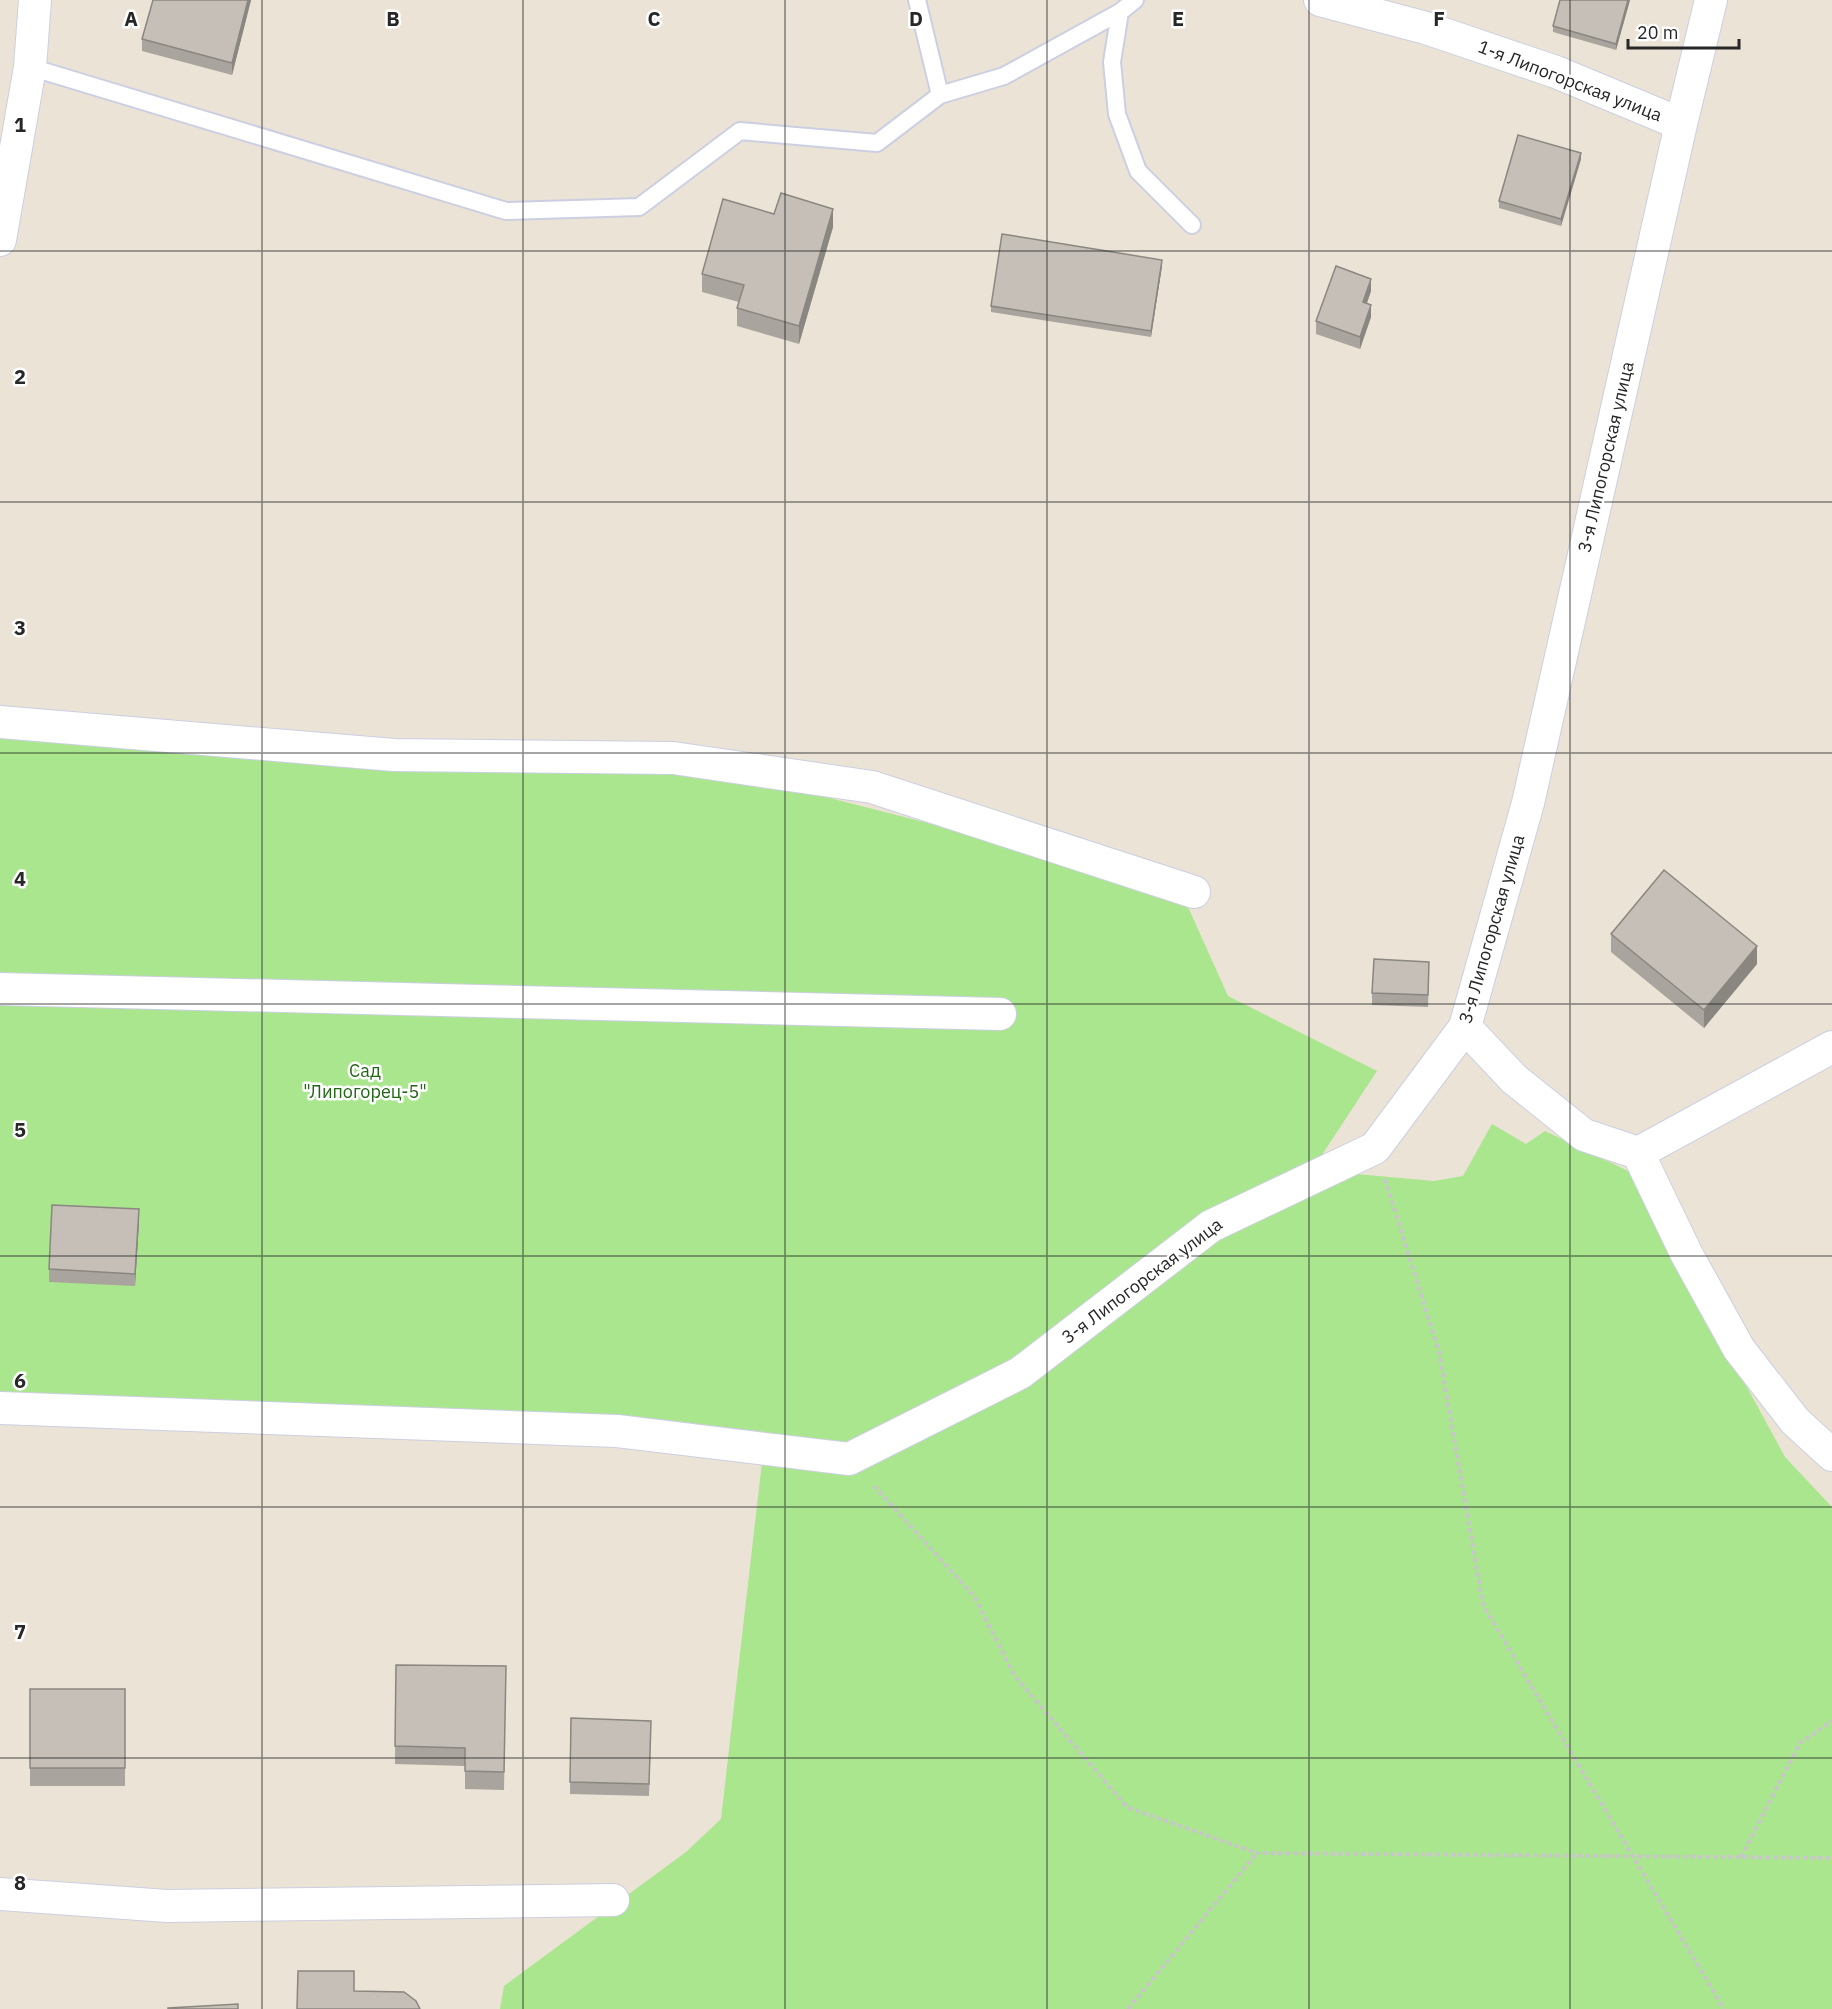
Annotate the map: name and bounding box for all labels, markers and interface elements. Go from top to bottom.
text: A [124,5,138,32]
text: B [386,5,400,32]
text: C [647,5,661,32]
text: D [909,5,923,32]
text: E [1172,5,1184,32]
text: F [1433,5,1445,32]
scale bar [1628,12,1739,50]
text: 20 m [1637,21,1679,44]
street label: 1-я Липогорская улица [1475,35,1666,126]
text: 1 [14,111,26,138]
street label: 3-я Липогорская улица [1572,359,1639,555]
text: 2 [14,363,26,390]
text: 3 [14,614,26,641]
street label: 3-я Липогорская улица [1454,831,1530,1026]
text: 4 [14,865,26,892]
park label: Сад "Липогорец-5" [303,1059,427,1103]
text: 5 [14,1116,26,1143]
street label: 3-я Липогорская улица [1057,1212,1227,1349]
text: 6 [14,1367,26,1394]
text: 7 [14,1618,26,1645]
text: 8 [14,1869,26,1896]

